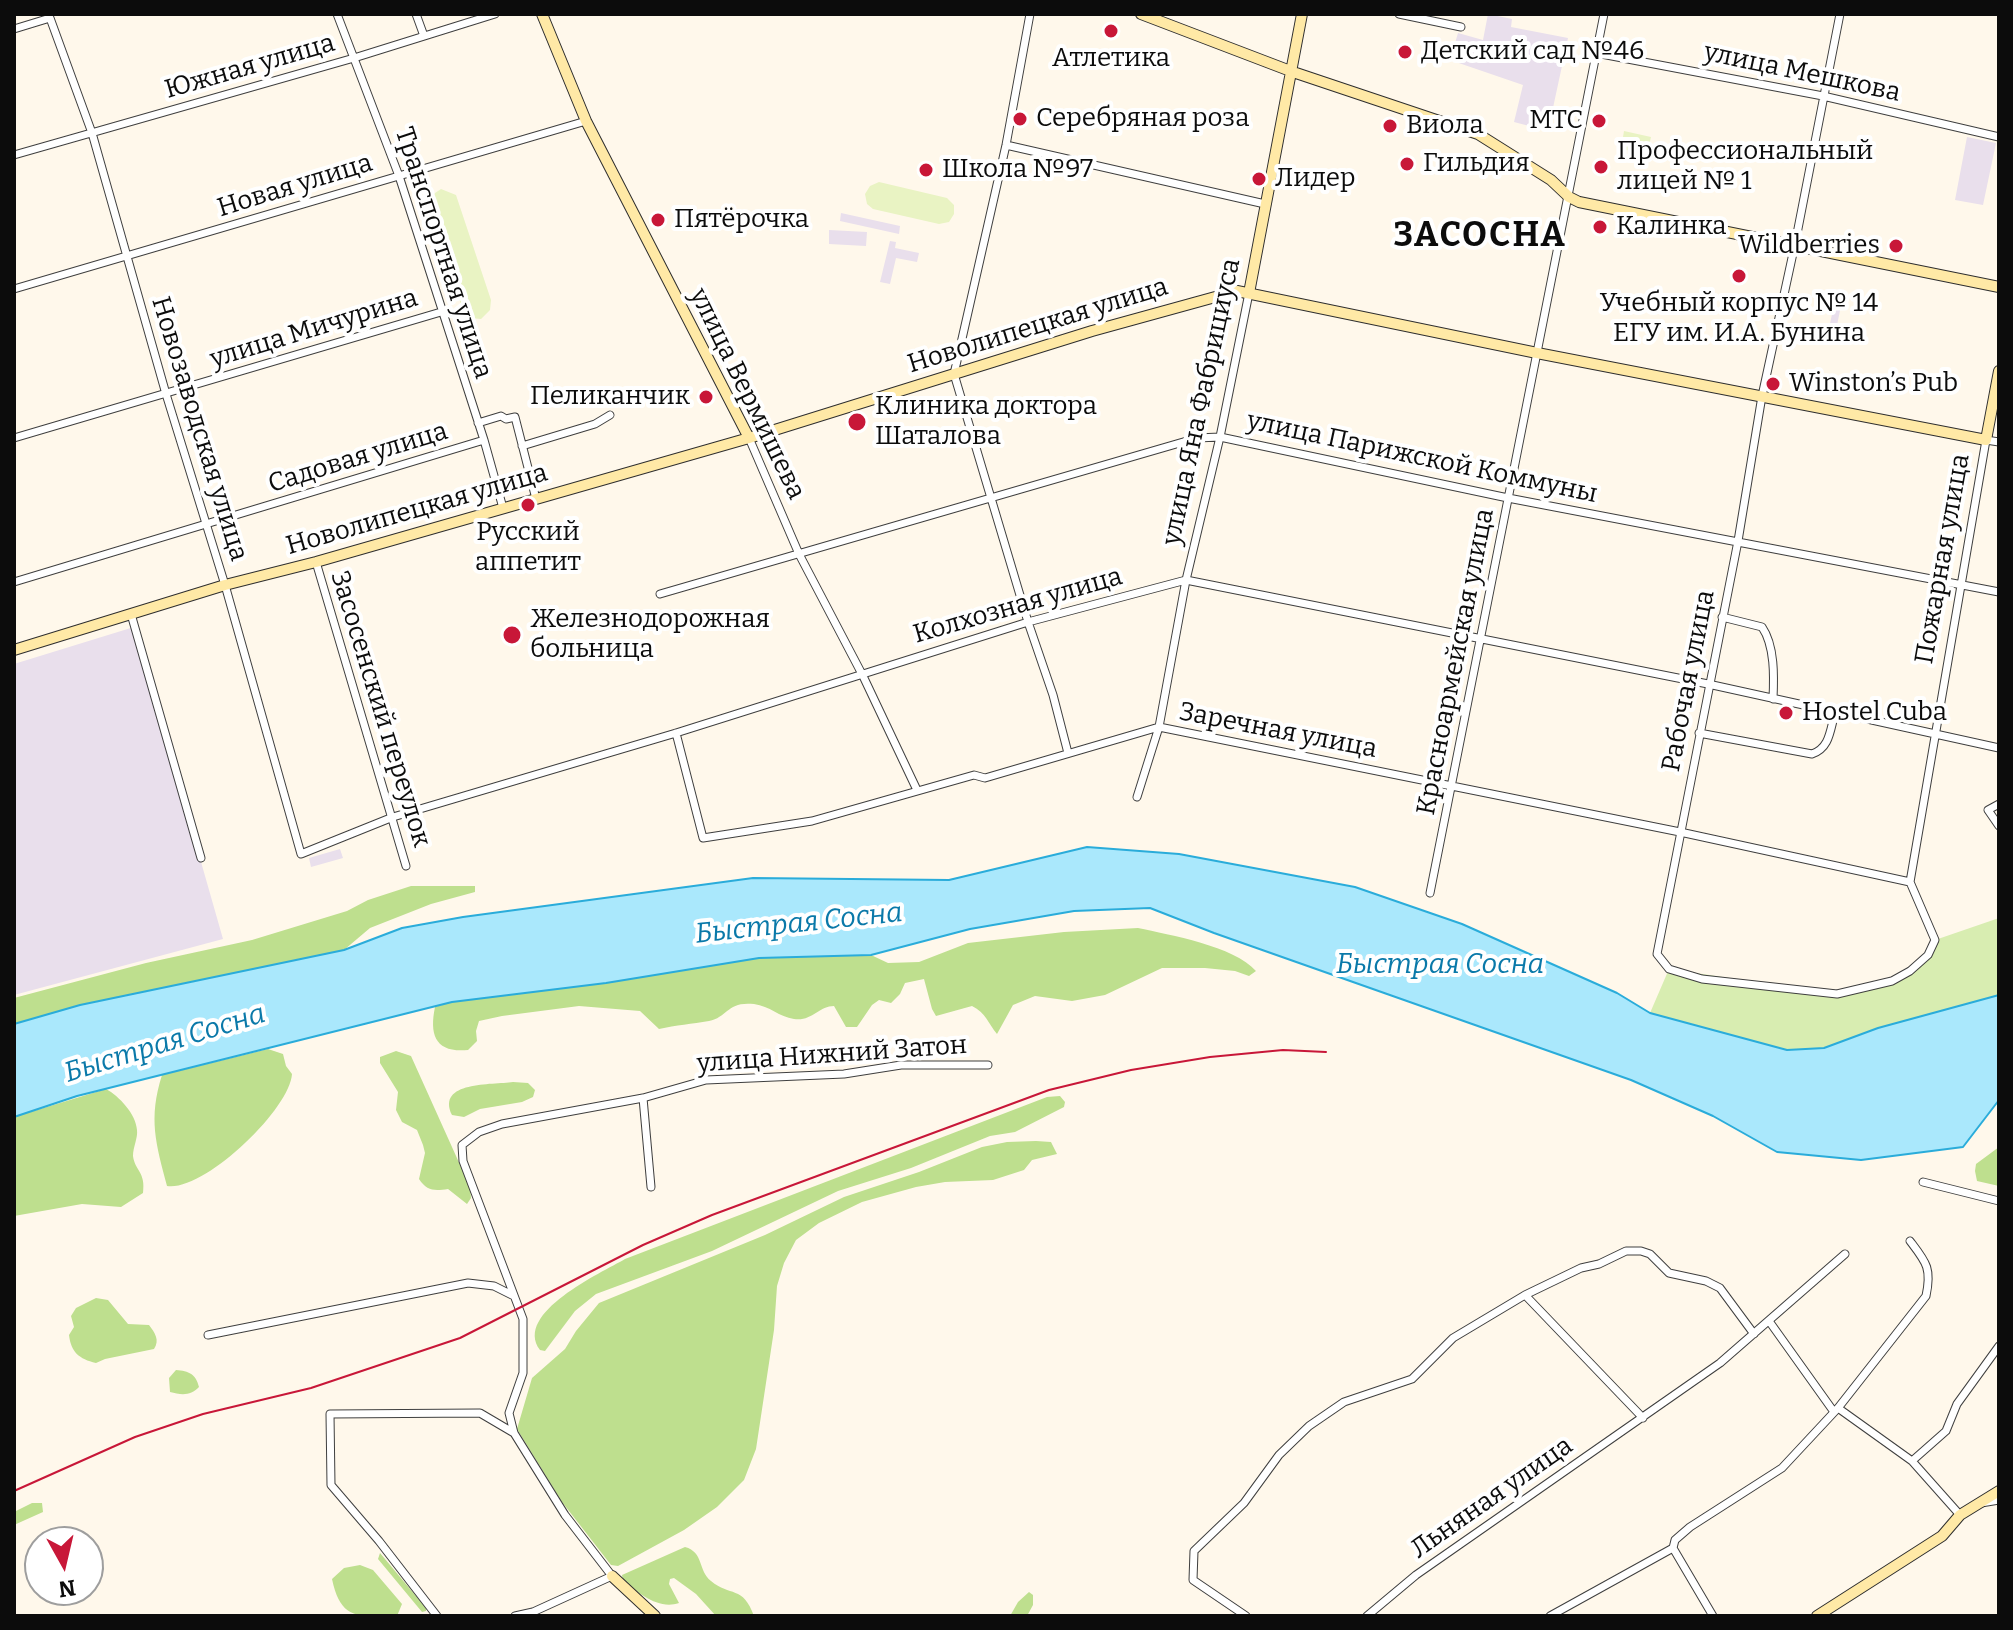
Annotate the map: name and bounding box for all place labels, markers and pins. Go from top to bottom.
marker: Атлетика [1102,22,1120,40]
place label: Детский сад №46 [1421,36,1644,68]
place label: Атлетика [1052,43,1170,75]
marker: Детский сад №46 [1396,43,1414,61]
place label: Серебряная роза [1036,103,1249,135]
place label: МТС [1529,105,1583,137]
marker: Серебряная роза [1011,110,1029,128]
place label: Виола [1406,110,1484,142]
marker: МТС [1590,112,1608,130]
marker: Виола [1381,117,1399,135]
place label: Профессиональный лицей № 1 [1617,136,1873,198]
place label: Гильдия [1423,148,1530,180]
place label: Школа №97 [942,154,1093,186]
marker: Гильдия [1398,155,1416,173]
marker: Профессиональный лицей № 1 [1592,158,1610,176]
marker: Школа №97 [917,161,935,179]
place label: Лидер [1275,163,1356,195]
marker: Лидер [1250,170,1268,188]
place label: Пятёрочка [674,204,809,236]
marker: Пятёрочка [649,211,667,229]
place label: Калинка [1616,211,1727,243]
marker: Калинка [1591,218,1609,236]
place label: Wildberries [1738,230,1880,262]
marker: Wildberries [1887,237,1905,255]
marker: Учебный корпус № 14 ЕГУ им. И.А. Бунина [1730,267,1748,285]
place label: Учебный корпус № 14 ЕГУ им. И.А. Бунина [1600,288,1878,350]
place label: Winston’s Pub [1789,368,1958,400]
marker: Winston’s Pub [1764,375,1782,393]
place label: Пеликанчик [530,381,690,413]
marker: Пеликанчик [697,388,715,406]
place label: Клиника доктора Шаталова [875,391,1097,452]
marker: Клиника доктора Шаталова [846,411,868,433]
marker: Русский аппетит [519,496,537,514]
place label: Русский аппетит [475,517,581,578]
place label: Железнодорожная больница [530,604,770,666]
marker: Железнодорожная больница [501,624,523,646]
place label: Hostel Cuba [1802,697,1947,729]
marker: Hostel Cuba [1777,704,1795,722]

